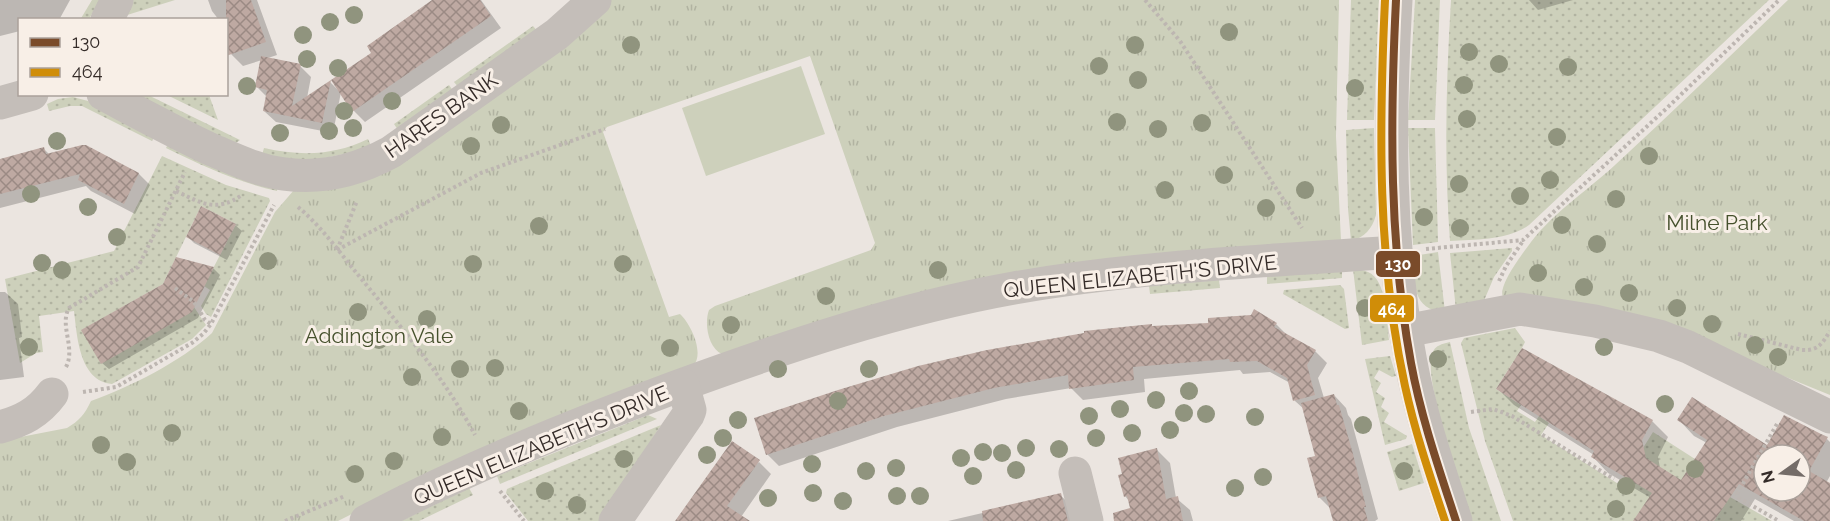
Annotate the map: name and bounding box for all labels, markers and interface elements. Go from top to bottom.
legend [18,18,228,96]
text: 130 [72,31,100,52]
text: 464 [72,61,103,82]
street label: HARES BANK [380,67,503,163]
park label: Milne Park [1666,210,1768,235]
street label: QUEEN ELIZABETH'S DRIVE [1002,249,1278,303]
line badge: 130 [1375,250,1421,278]
text: 130 [1385,255,1412,274]
line badge: 464 [1369,294,1415,323]
text: 464 [1378,300,1406,319]
park label: Addington Vale [305,323,453,348]
street label: QUEEN ELIZABETH'S DRIVE [410,380,672,510]
north arrow [1752,443,1812,503]
text: N [1757,468,1779,485]

